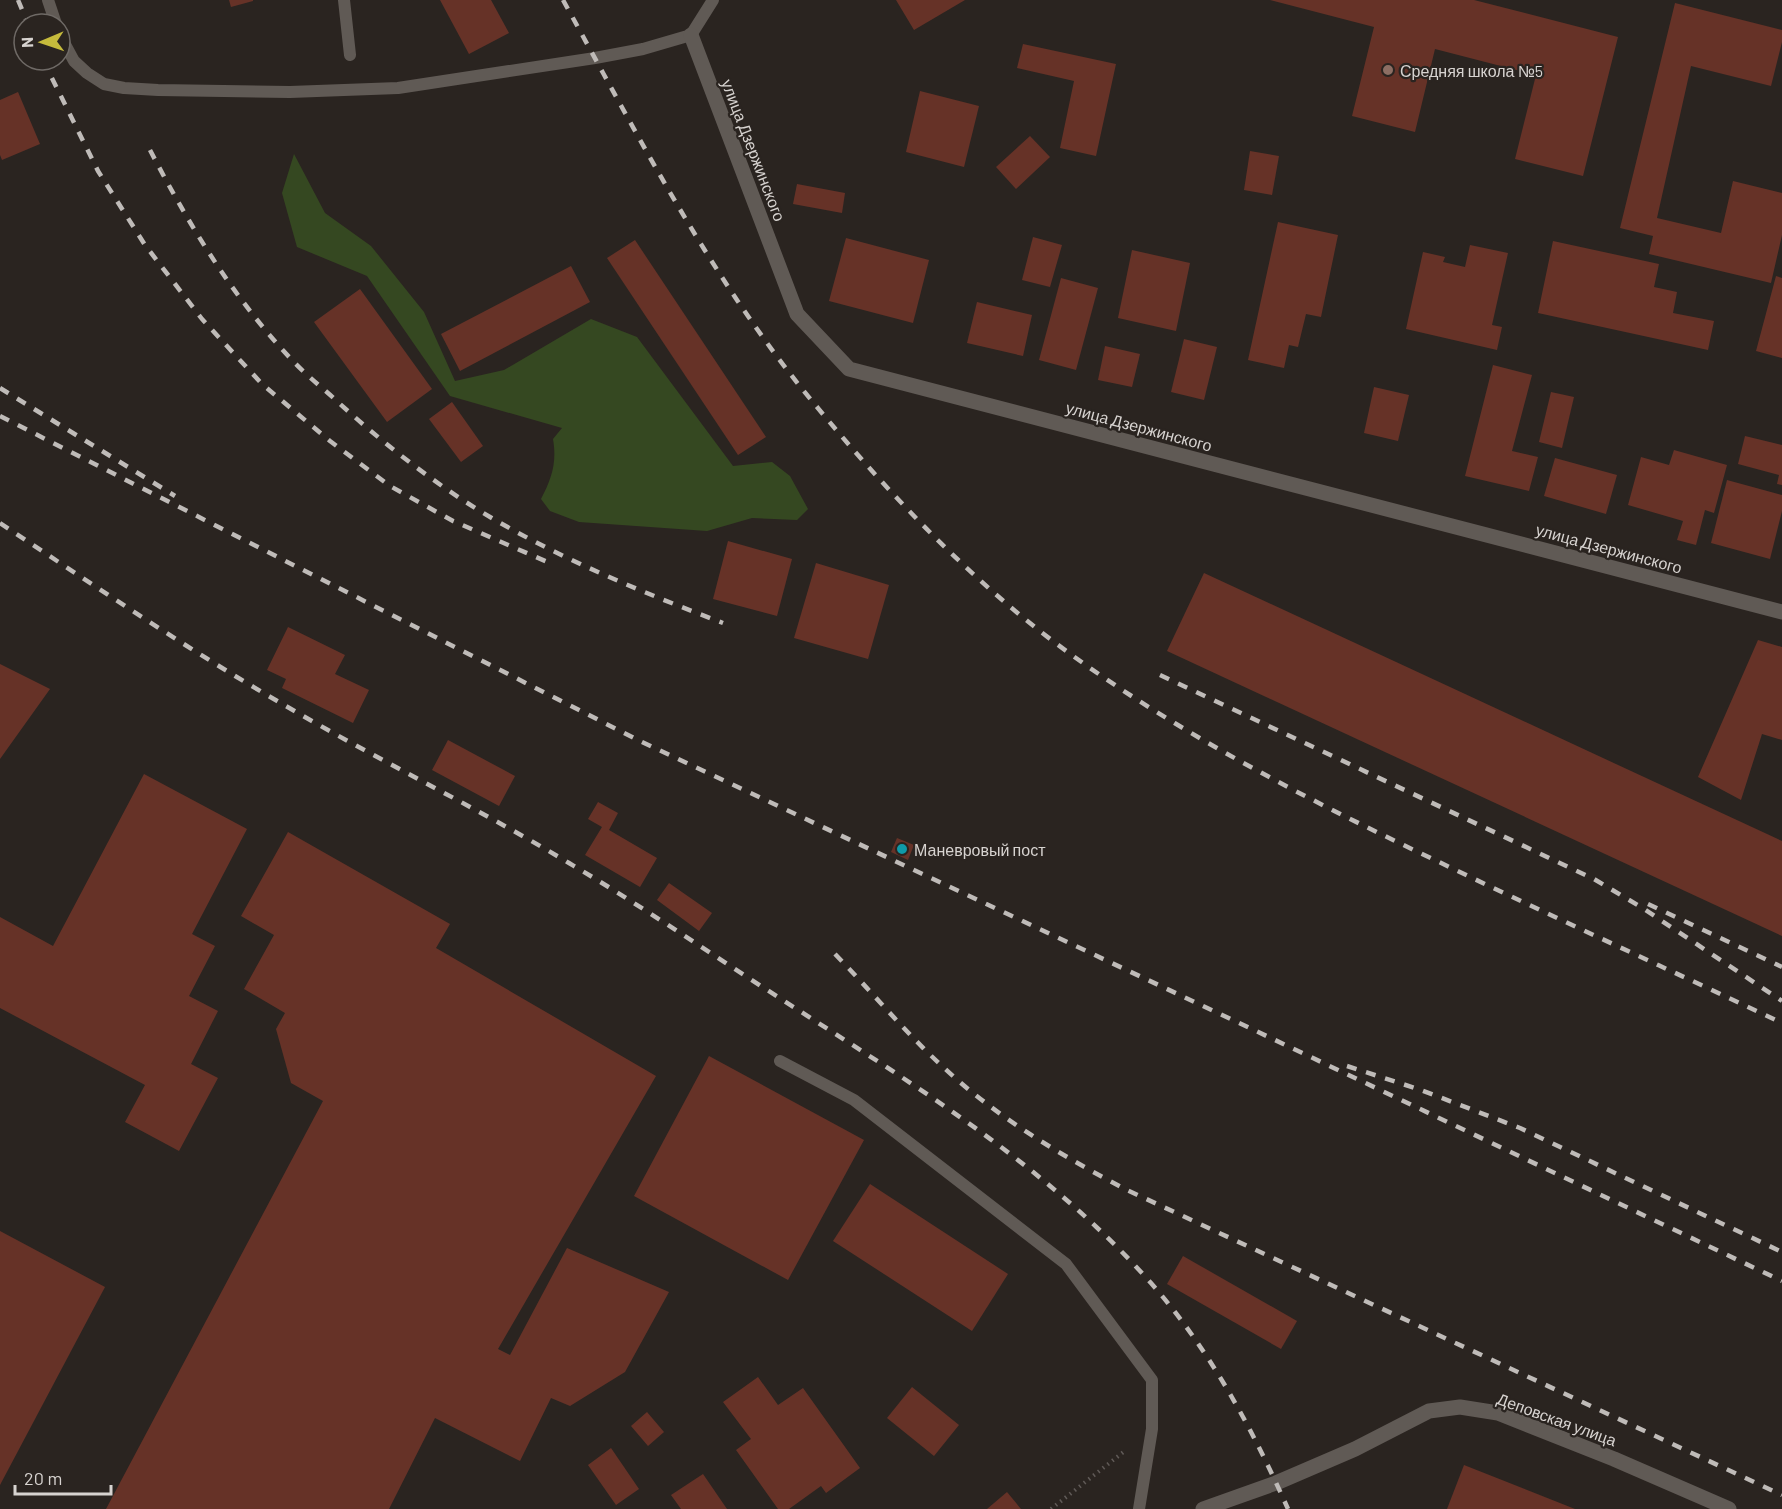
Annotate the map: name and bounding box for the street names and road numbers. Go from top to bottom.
street label: улица Дзержинского [718,76,790,224]
street label: улица Дзержинского [1064,397,1214,455]
street label: улица Дзержинского [1534,519,1684,577]
street label: Деповская улица [1495,1389,1619,1449]

